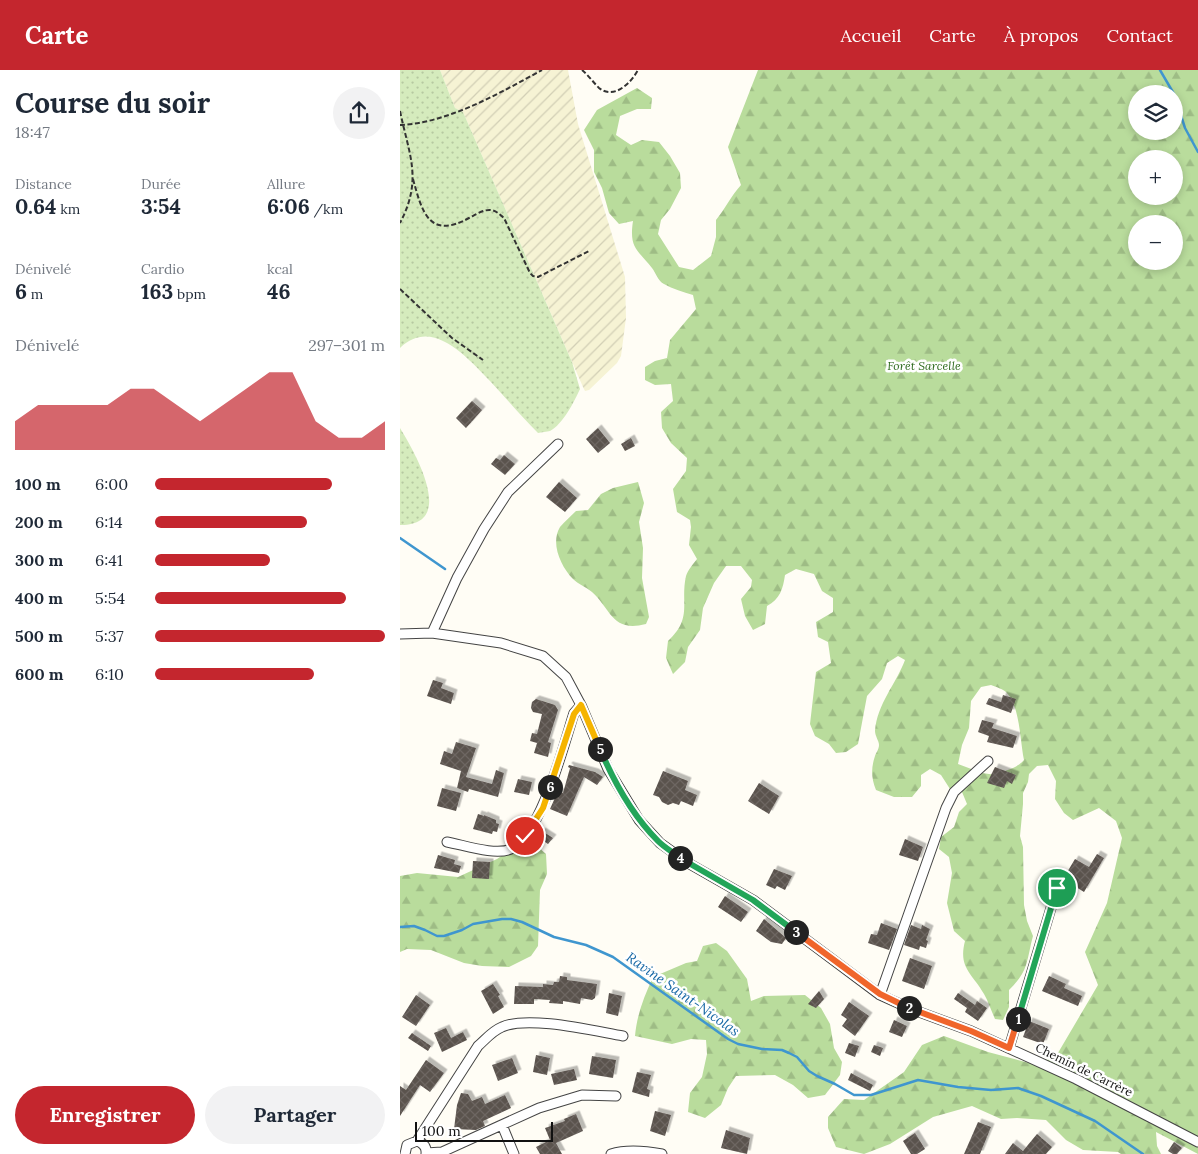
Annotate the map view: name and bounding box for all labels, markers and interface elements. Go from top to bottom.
text: Carte [25,20,88,51]
text: Accueil [841,24,901,47]
text: Carte [929,24,976,47]
text: À propos [1004,24,1078,47]
text: Contact [1106,24,1173,47]
text: Course du soir [15,85,210,121]
map controls [1128,85,1183,270]
button: layers [1128,85,1183,140]
button: share [333,87,385,139]
text: 18:47 [15,122,50,142]
button: + [1128,150,1183,205]
text: Distance [15,175,72,193]
text: Durée [141,175,181,193]
text: Allure [267,175,305,193]
text: 0.64 [15,193,56,220]
text: 3:54 [141,193,181,220]
text: 6:06 [267,193,310,220]
text: km [56,200,80,218]
text: /km [310,200,343,218]
button: − [1128,215,1183,270]
text: Dénivelé [15,260,71,278]
text: Cardio [141,260,184,278]
text: kcal [267,260,293,278]
text: 6 [15,278,27,305]
text: 163 [141,278,173,305]
text: 46 [267,278,291,305]
text: m [27,285,43,303]
text: bpm [173,285,206,303]
text: Dénivelé [15,335,80,355]
text: 297–301 m [308,335,385,355]
park label: Forêt Sarcelle [887,358,961,373]
text: 100 m [15,474,61,494]
text: 6:00 [95,474,128,494]
text: 200 m [15,512,63,532]
text: 6:14 [95,512,123,532]
text: 300 m [15,550,63,570]
text: 6:41 [95,550,123,570]
text: 400 m [15,588,63,608]
text: 5:54 [95,588,125,608]
text: 500 m [15,626,63,646]
text: 5:37 [95,626,124,646]
text: 600 m [15,664,63,684]
text: 6:10 [95,664,124,684]
pin: 5 [588,736,612,762]
text: 5 [597,740,604,758]
pin: 6 [538,774,562,800]
text: 6 [546,778,555,796]
pin [504,815,546,857]
icon: check [511,822,539,850]
pin: 4 [668,846,692,870]
text: 4 [677,849,684,867]
pin [1036,867,1078,909]
icon: arrive [1043,874,1071,902]
pin: 3 [784,920,808,944]
text: 3 [793,923,800,941]
water label: Ravine Saint-Nicolas [623,948,743,1040]
pin: 2 [896,996,922,1020]
text: 2 [906,999,913,1017]
pin: 1 [1006,1006,1030,1032]
text: 1 [1016,1010,1021,1028]
street label: Chemin de Carrère [1033,1039,1136,1100]
button: Enregistrer [15,1086,195,1144]
button: Partager [205,1086,385,1144]
scale bar [415,1119,552,1142]
text: 100 m [422,1122,461,1140]

